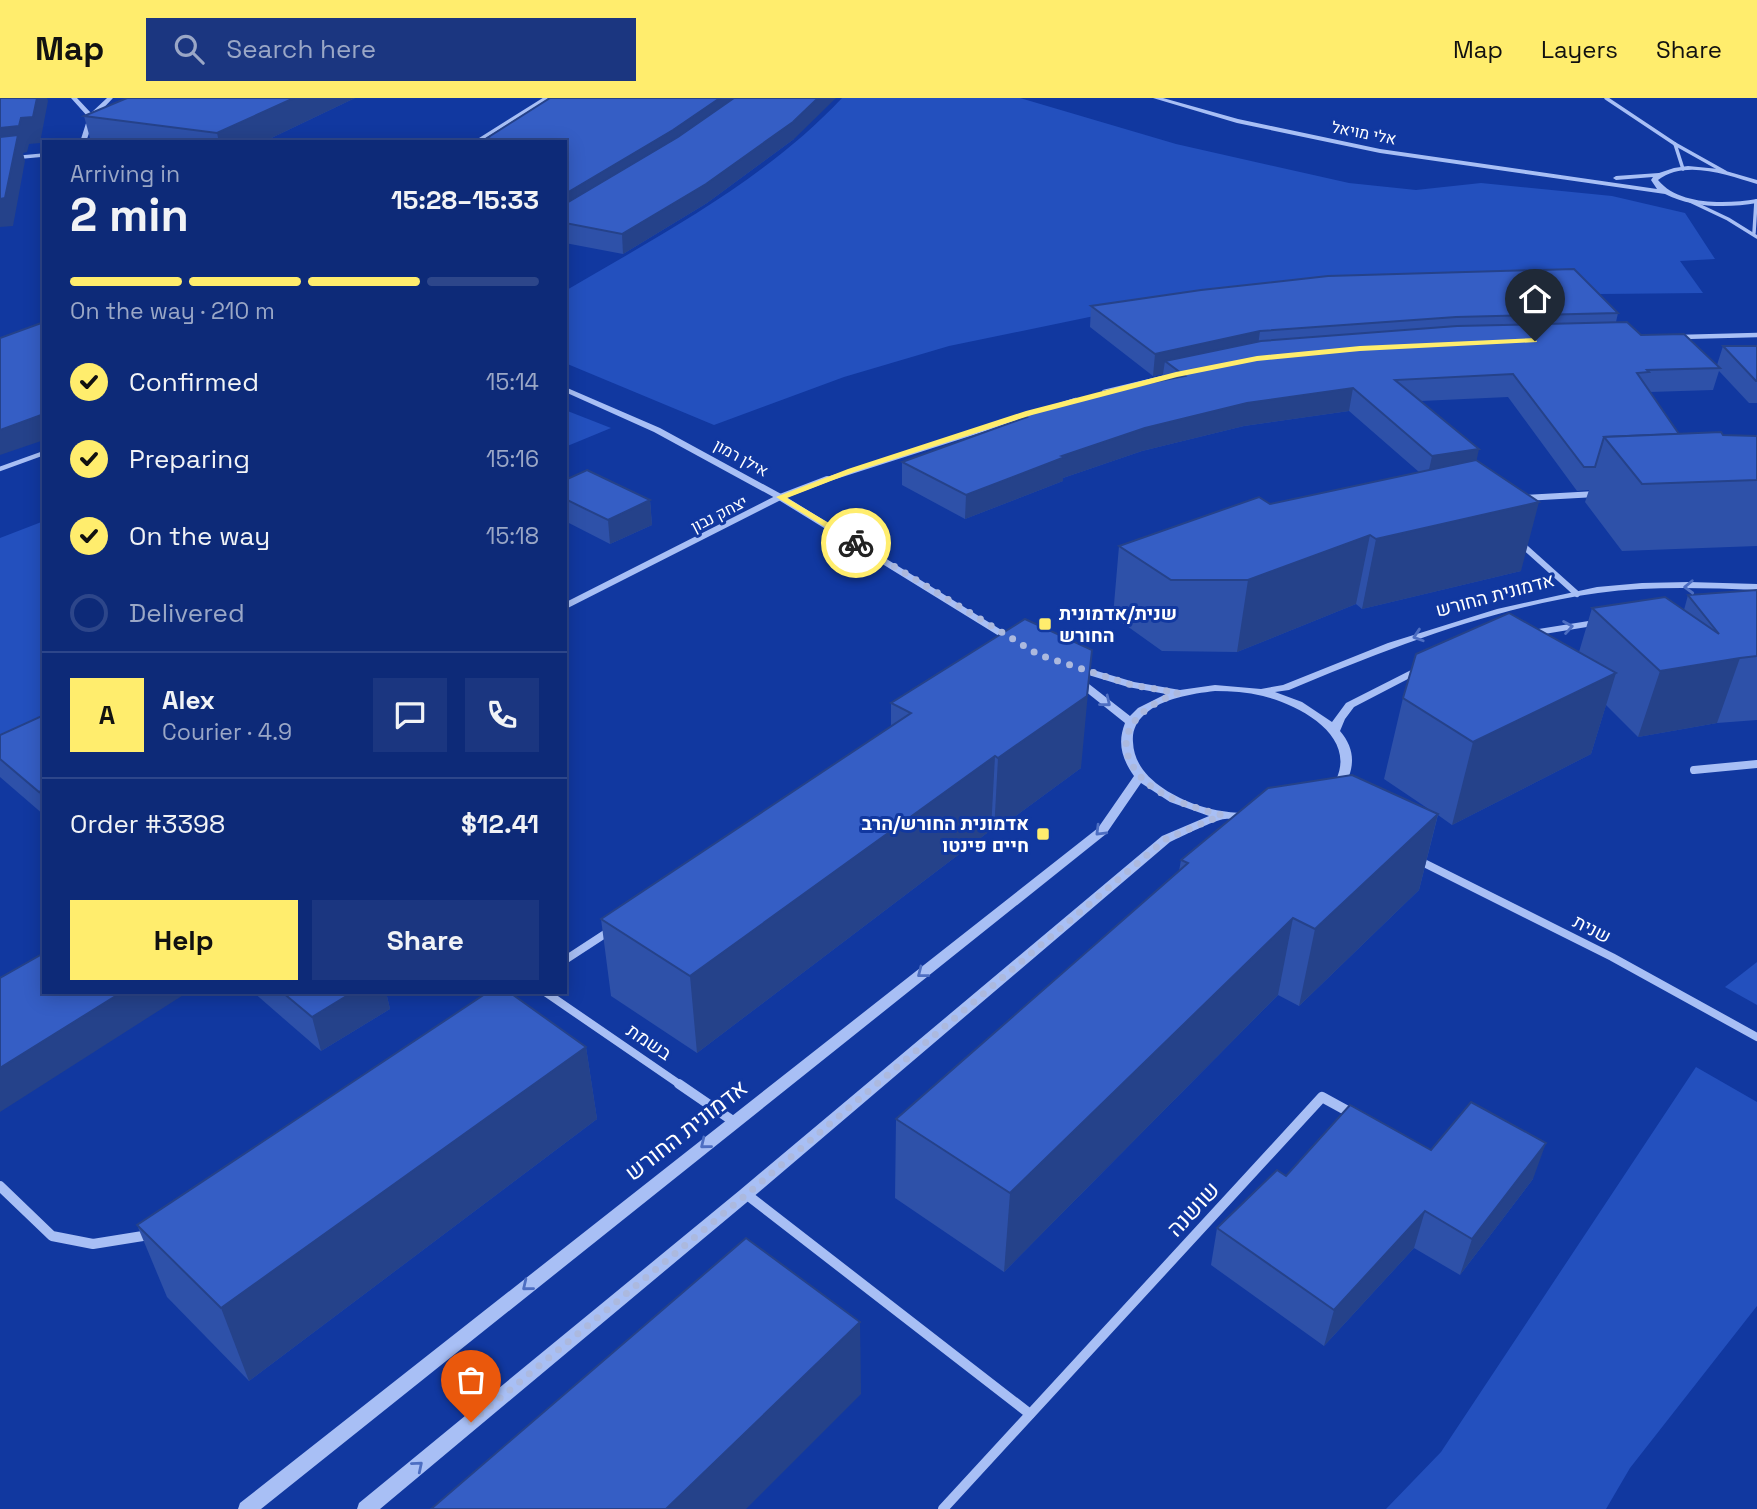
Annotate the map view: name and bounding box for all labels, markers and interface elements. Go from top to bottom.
search box [146,18,636,81]
text: Map [35,28,104,70]
icon: search [170,30,208,68]
text: Search here [226,32,376,66]
text: Map [1453,34,1503,65]
text: Layers [1541,34,1618,65]
text: Share [1656,34,1722,65]
street label: אלי מויאל [1330,116,1398,150]
text: Arriving in [70,159,180,189]
text: 15:28–15:33 [391,183,539,217]
text: 2 min [70,186,189,244]
pin [1505,269,1565,341]
icon: home [1516,280,1554,318]
text: On the way · 210 m [70,296,275,326]
icon: check [70,363,108,401]
text: Confirmed [129,365,259,399]
text: 15:14 [486,367,539,397]
street label: אילן רמון [710,434,772,482]
icon: check [70,440,108,478]
text: Preparing [129,442,250,476]
text: 15:16 [486,444,539,474]
street label: יצחק נבון [687,491,751,537]
courier [821,508,891,578]
icon: check [70,517,108,555]
text: On the way [129,519,270,553]
text: 15:18 [486,521,539,551]
icon: bike [837,524,875,562]
street label: אדמונית החורש [1433,567,1557,623]
one-way arrow [1683,579,1694,594]
text: Delivered [129,596,245,630]
place label: שנית/אדמונית החורש [1059,601,1177,648]
marker: שנית/אדמונית החורש [1037,616,1053,632]
one-way arrow [1562,620,1574,635]
one-way arrow [1413,628,1425,642]
button: chat [373,678,447,752]
button: phone [465,678,539,752]
text: Alex [162,683,215,717]
one-way arrow [1098,694,1111,706]
text: A [99,698,115,732]
text: Courier · 4.9 [162,717,292,747]
text: Order #3398 [70,807,225,841]
text: $12.41 [461,807,539,841]
place label: אדמונית החורש/הרב חיים פינטו [861,811,1029,858]
one-way arrow [1095,823,1108,836]
marker: אדמונית החורש/הרב חיים פינטו [1035,826,1051,842]
button: Help [70,900,298,980]
button: Share [312,900,539,980]
street label: שנית [1569,909,1615,949]
one-way arrow [918,964,930,977]
street label: בשמת [622,1018,676,1066]
street label: אדמונית החורש [619,1073,753,1187]
one-way arrow [700,1135,713,1148]
street label: שושנה [1160,1175,1226,1243]
one-way arrow [523,1277,535,1290]
pin [441,1350,501,1422]
icon: bag [452,1361,490,1399]
one-way arrow [411,1461,423,1474]

